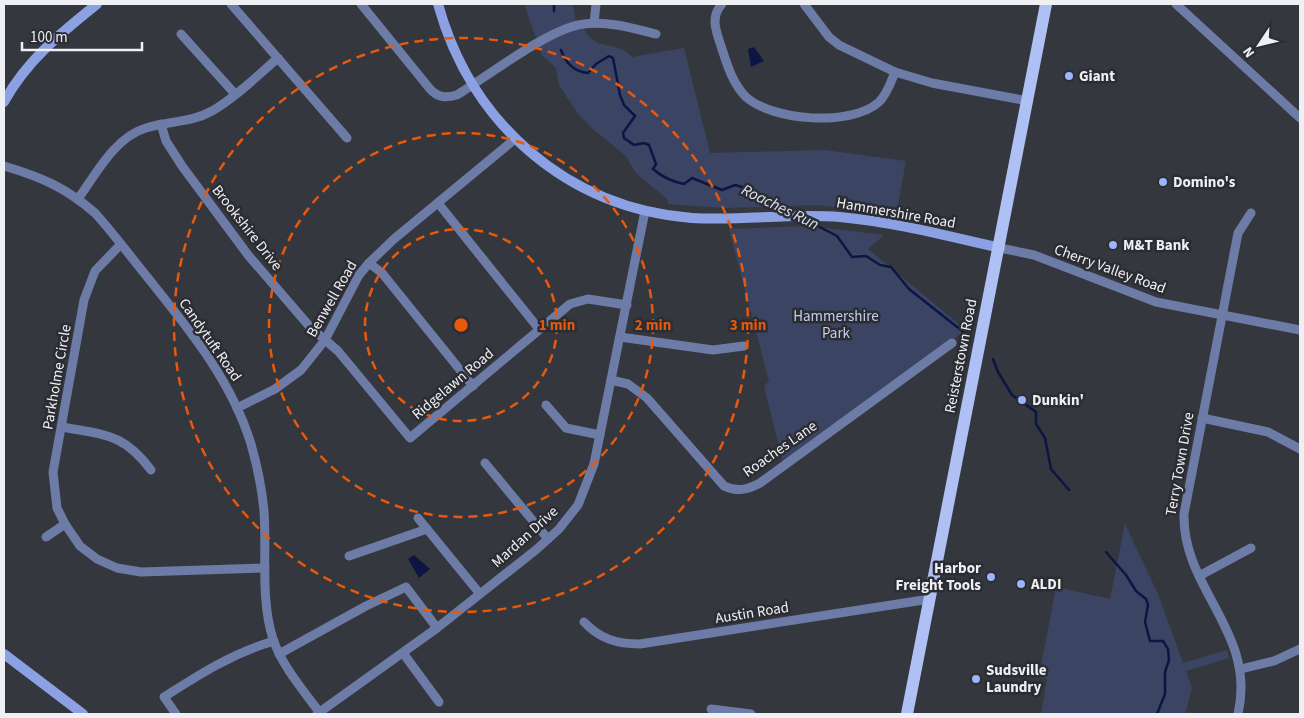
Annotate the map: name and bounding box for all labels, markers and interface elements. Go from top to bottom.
scale bar [22,20,142,52]
north arrow [1234,20,1284,70]
text: 100 m [30,27,68,48]
text: N [1238,42,1260,61]
place label: Giant [1079,66,1115,87]
marker: Giant [1063,70,1075,82]
place label: Domino's [1173,172,1236,193]
marker: Domino's [1157,176,1169,188]
water label: Roaches Run [738,179,822,235]
street label: Brookshire Drive [207,181,287,275]
street label: Hammershire Road [835,192,957,234]
place label: M&T Bank [1123,235,1190,256]
street label: Cherry Valley Road [1051,239,1169,299]
marker: M&T Bank [1107,239,1119,251]
street label: Benwell Road [302,257,362,341]
street label: Candytuft Road [174,294,246,386]
street label: Reisterstown Road [940,297,982,415]
park label: Hammershire Park [793,306,879,344]
text: 1 min [539,315,575,336]
text: 2 min [635,315,671,336]
text: 3 min [730,315,766,336]
centre of rings [452,316,470,334]
street label: Parkholme Circle [37,323,77,431]
street label: Ridgelawn Road [408,344,498,424]
place label: Dunkin' [1032,390,1084,411]
marker: Dunkin' [1016,394,1028,406]
street label: Terry Town Drive [1161,411,1199,517]
street label: Roaches Lane [739,416,821,482]
street label: Mardan Drive [487,501,563,573]
place label: Harbor Freight Tools [896,558,981,596]
marker: Harbor Freight Tools [985,571,997,583]
place label: ALDI [1030,574,1061,595]
marker: ALDI [1015,578,1027,590]
street label: Austin Road [714,597,790,629]
place label: Sudsville Laundry [986,660,1047,698]
marker: Sudsville Laundry [970,673,982,685]

